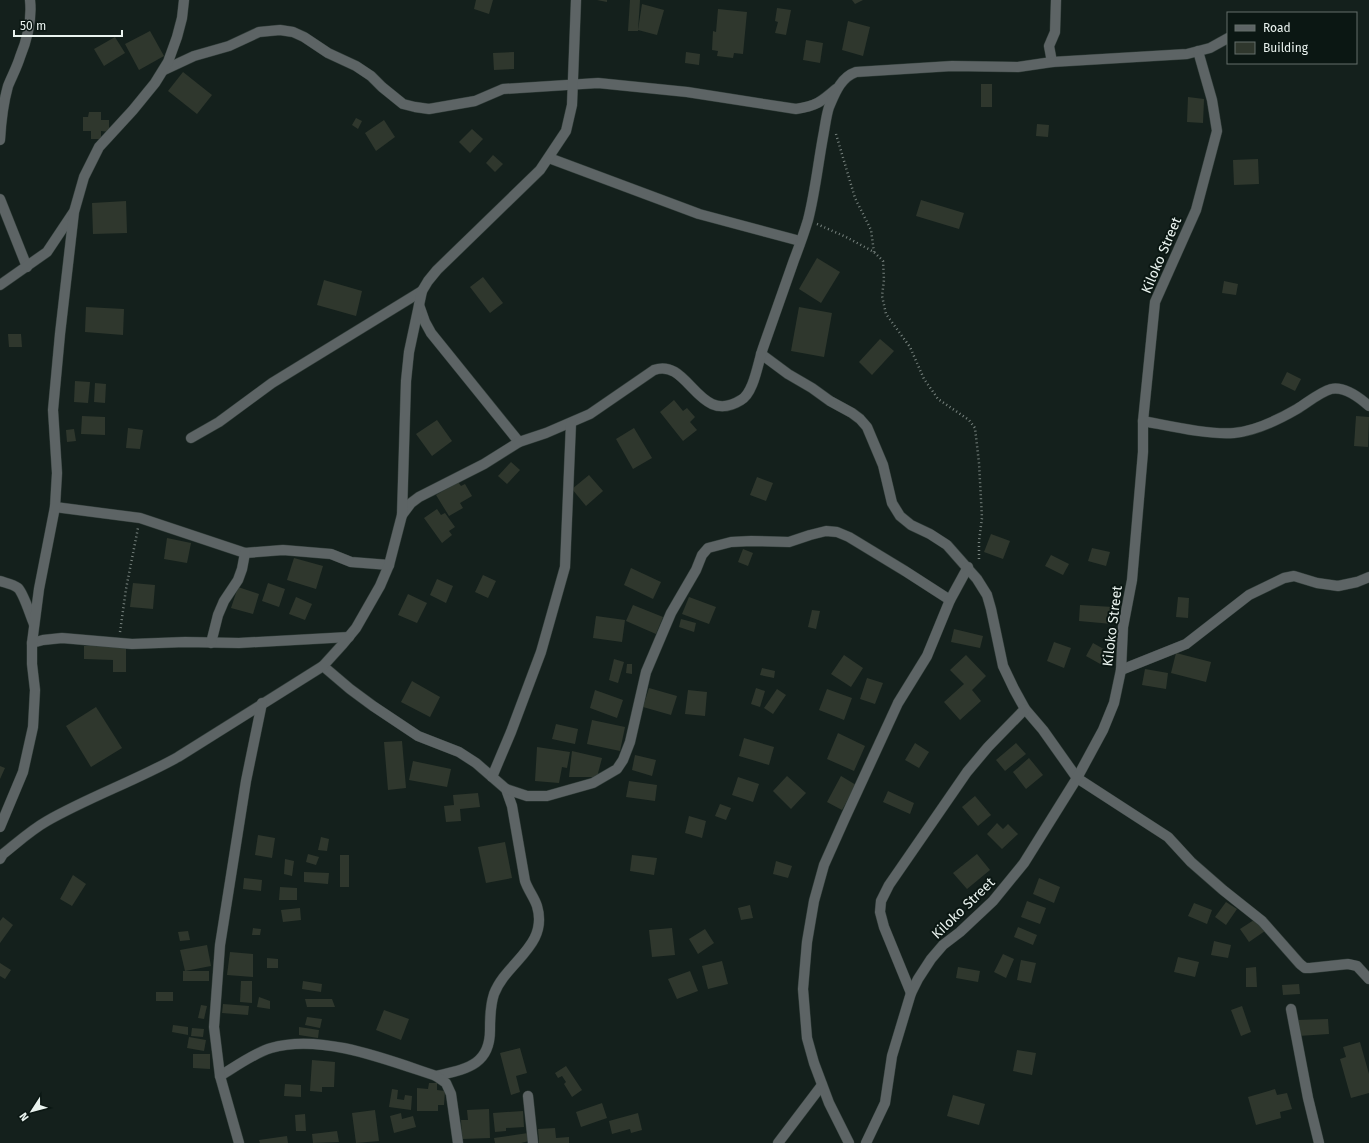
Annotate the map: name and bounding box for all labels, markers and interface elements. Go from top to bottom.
scale bar [14,12,122,38]
legend [1227,12,1357,64]
text: 50 m [20,19,46,33]
text: Road [1263,21,1291,35]
text: Building [1263,41,1309,55]
street label: Kiloko Street [1138,214,1186,296]
street label: Kiloko Street [1099,584,1126,667]
street label: Kiloko Street [928,873,999,943]
north arrow [12,1091,52,1131]
text: N [17,1110,32,1123]

